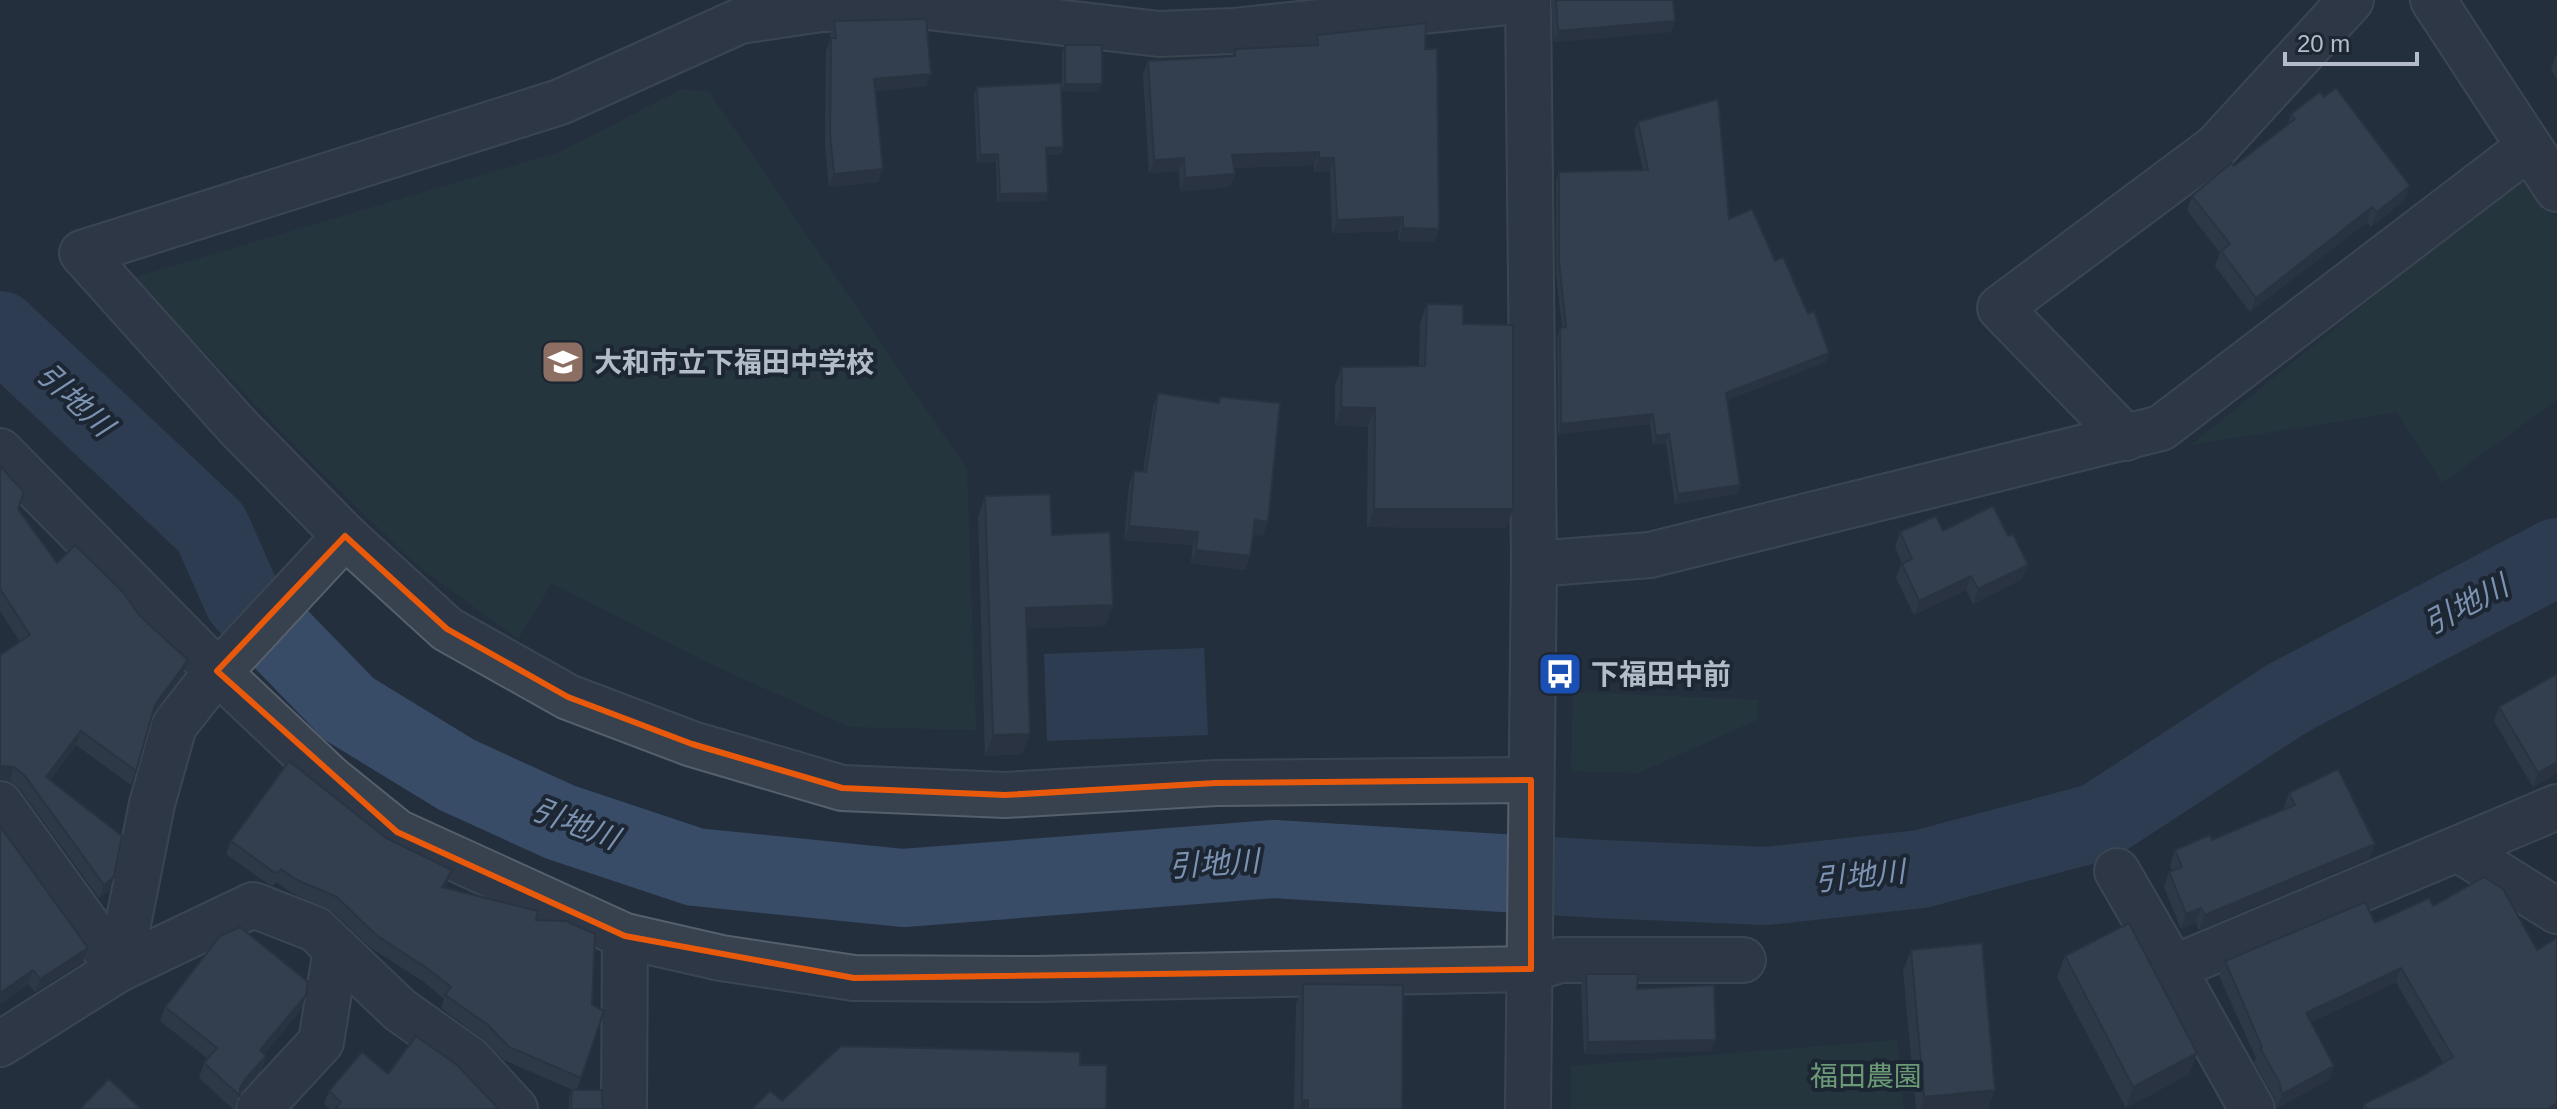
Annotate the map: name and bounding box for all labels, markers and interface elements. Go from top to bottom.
scale bar [2285,16,2417,66]
text: 20 m [2297,30,2350,57]
school or university icon: 大和市立下福田中学校 [539,338,587,386]
place label: 大和市立下福田中学校 [594,347,874,378]
water label: 引地川 [31,357,122,444]
water label: 引地川 [2418,567,2516,640]
bus stop icon: 下福田中前 [1536,650,1584,698]
place label: 下福田中前 [1591,659,1731,690]
water label: 引地川 [527,792,626,856]
water label: 引地川 [1168,844,1263,883]
water label: 引地川 [1813,854,1909,897]
park label: 福田農園 [1810,1061,1922,1092]

